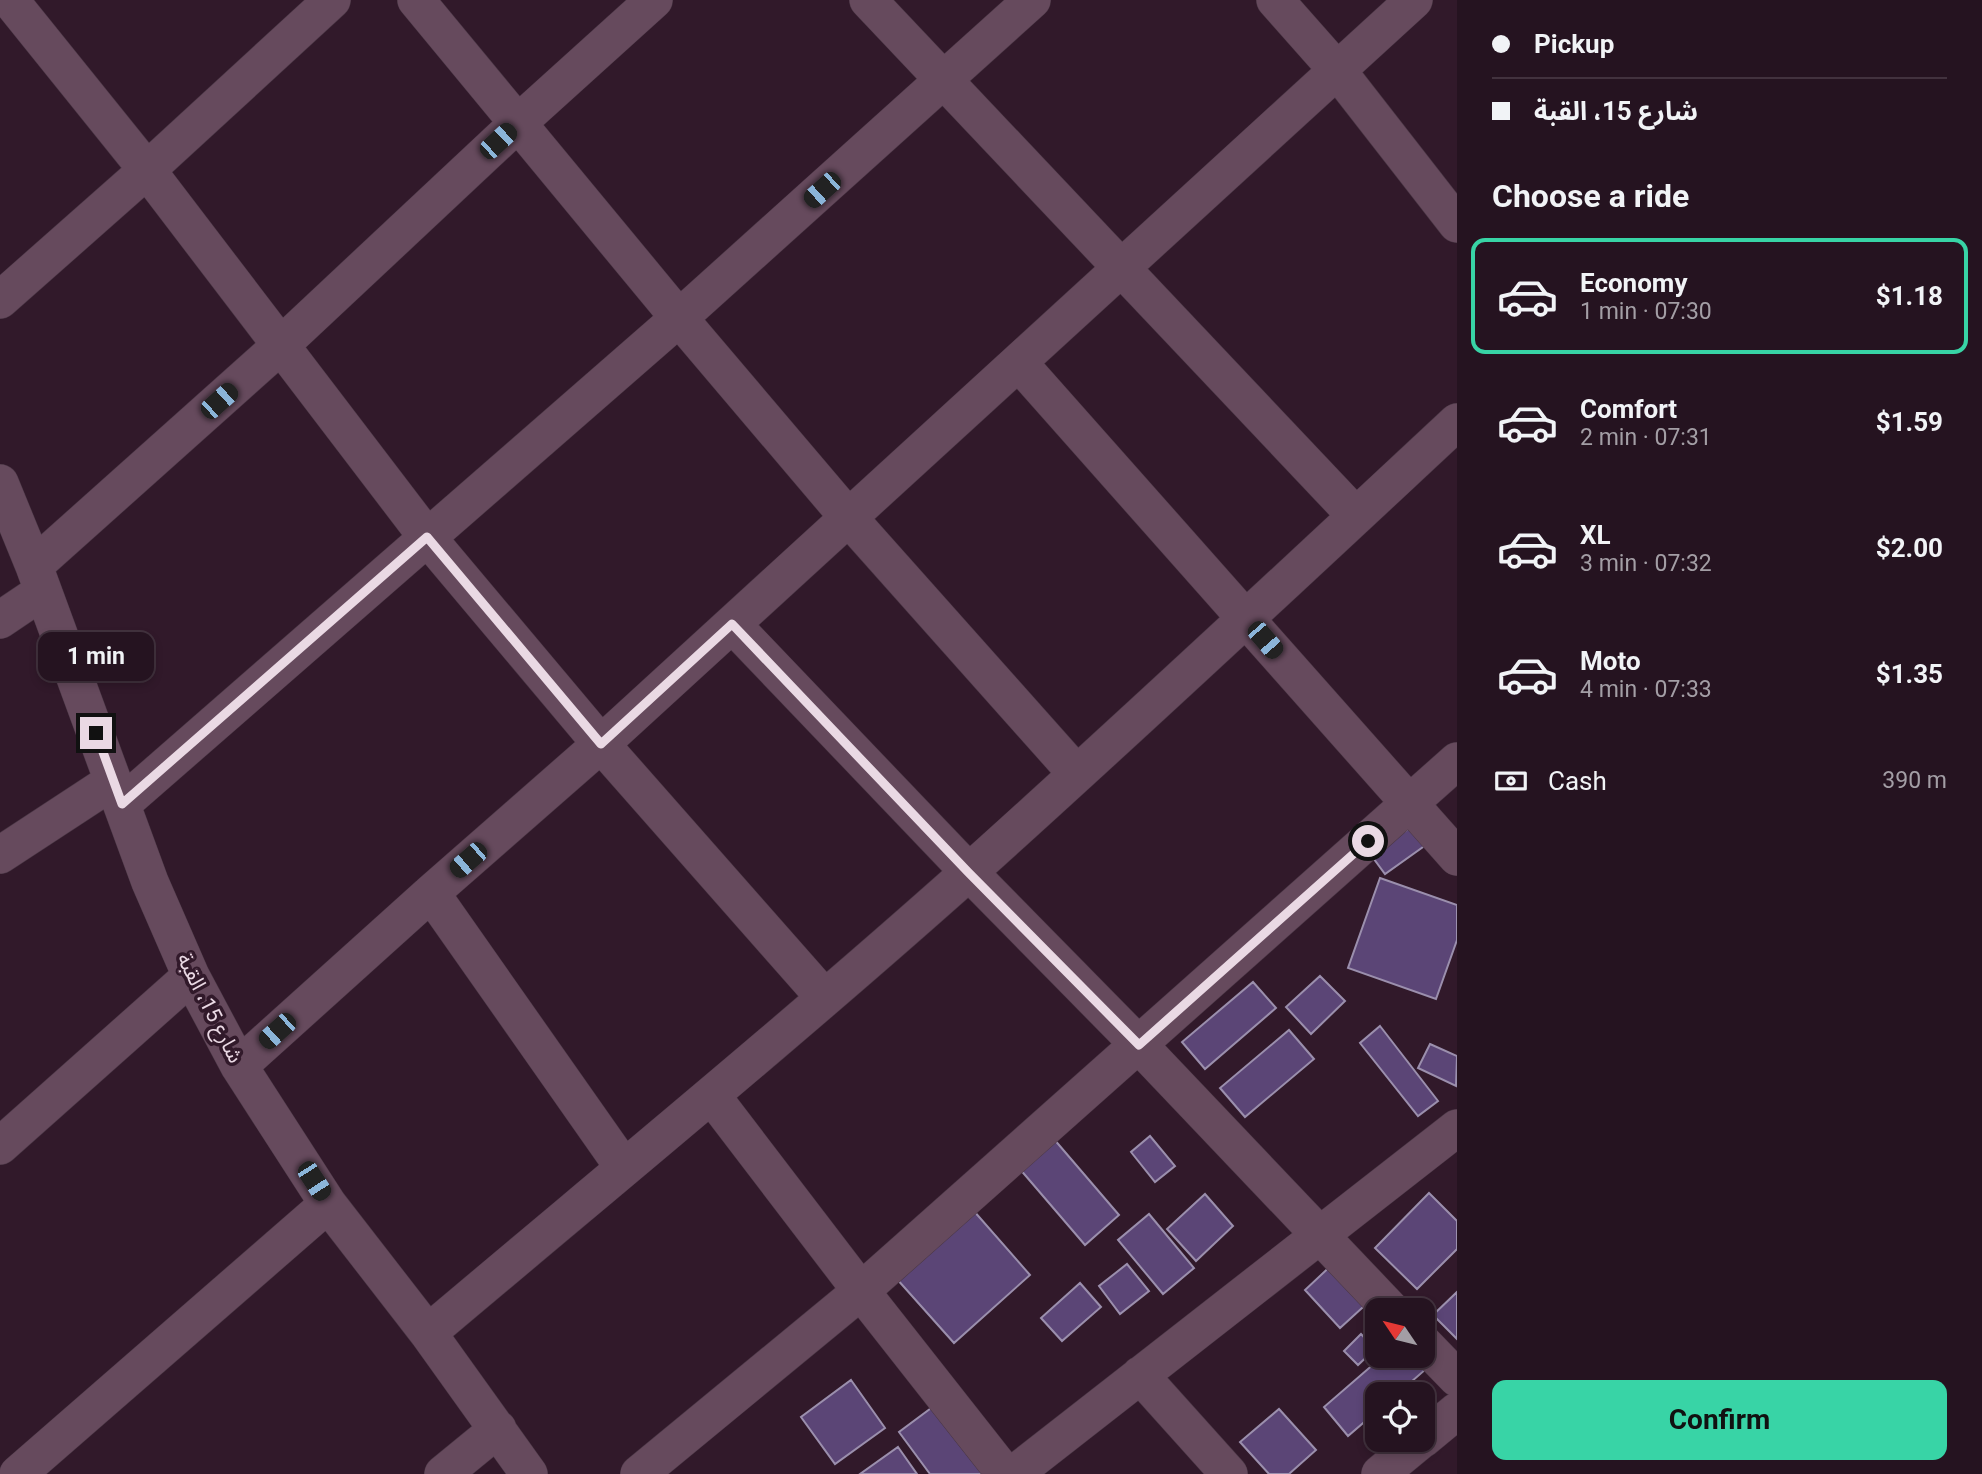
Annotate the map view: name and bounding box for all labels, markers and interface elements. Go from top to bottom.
text: Pickup [1534,29,1614,59]
text: شارع 15، القبة [1534,96,1698,126]
car [476,119,521,163]
car [800,168,845,212]
text: Choose a ride [1492,177,1689,215]
icon: car [1496,265,1559,328]
text: Economy [1580,268,1687,298]
text: $1.18 [1876,281,1943,311]
text: 1 min · 07:30 [1580,298,1712,325]
car [197,379,242,423]
icon: car [1496,391,1559,454]
text: Comfort [1580,394,1677,424]
text: $1.59 [1876,407,1943,437]
text: 2 min · 07:31 [1580,424,1712,451]
icon: car [1496,517,1559,580]
text: XL [1580,520,1611,550]
text: $2.00 [1876,533,1943,563]
text: 3 min · 07:32 [1580,550,1712,577]
car [1244,617,1287,663]
callout: 1 min [38,632,154,680]
text: 1 min [67,643,125,670]
icon: car [1496,643,1559,706]
text: Moto [1580,646,1641,676]
text: $1.35 [1876,659,1943,689]
text: 4 min · 07:33 [1580,676,1712,703]
route end [80,717,112,749]
icon: cash [1492,762,1530,800]
text: Cash [1548,766,1607,796]
text: 390 m [1882,767,1947,794]
route start [1352,825,1384,857]
car [446,838,491,882]
street label: شارع 15، القبة [169,949,248,1068]
car [255,1009,300,1053]
car [294,1158,335,1204]
north arrow [1365,1298,1435,1368]
map controls [1365,1298,1435,1452]
button: Confirm [1492,1380,1947,1460]
button: locate [1365,1382,1435,1452]

